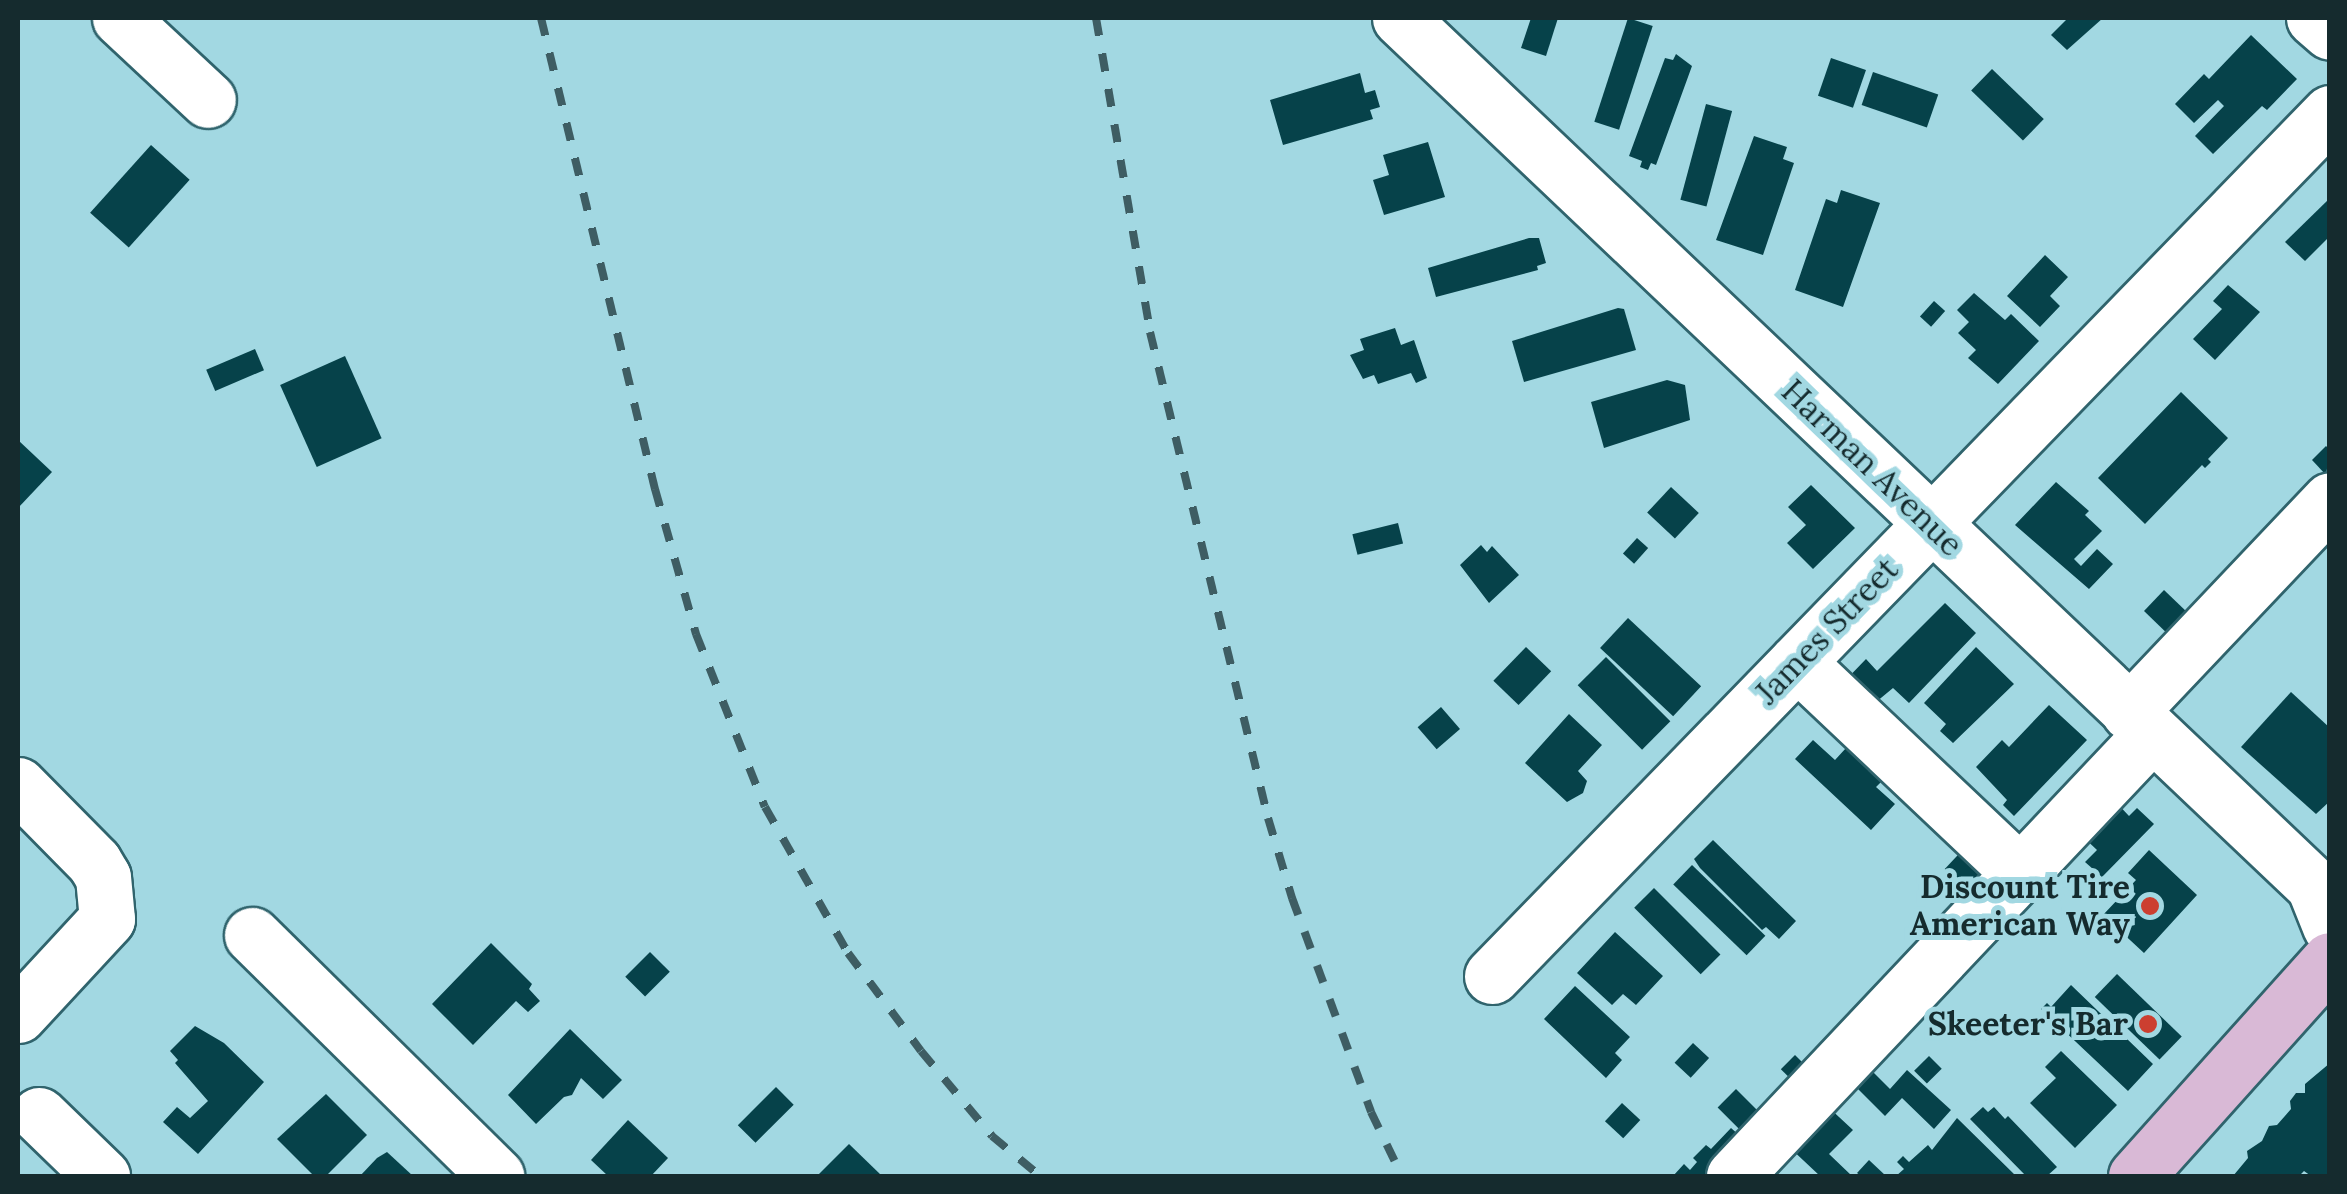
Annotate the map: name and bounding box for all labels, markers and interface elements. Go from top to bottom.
street label: Harman Avenue [1774,372,1970,564]
street label: James Street [1748,550,1906,712]
place label: Discount Tire American Way [1910,869,2130,944]
marker: Discount Tire American Way [2139,895,2161,917]
place label: Skeeter's Bar [1928,1005,2128,1043]
marker: Skeeter's Bar [2137,1013,2159,1035]

